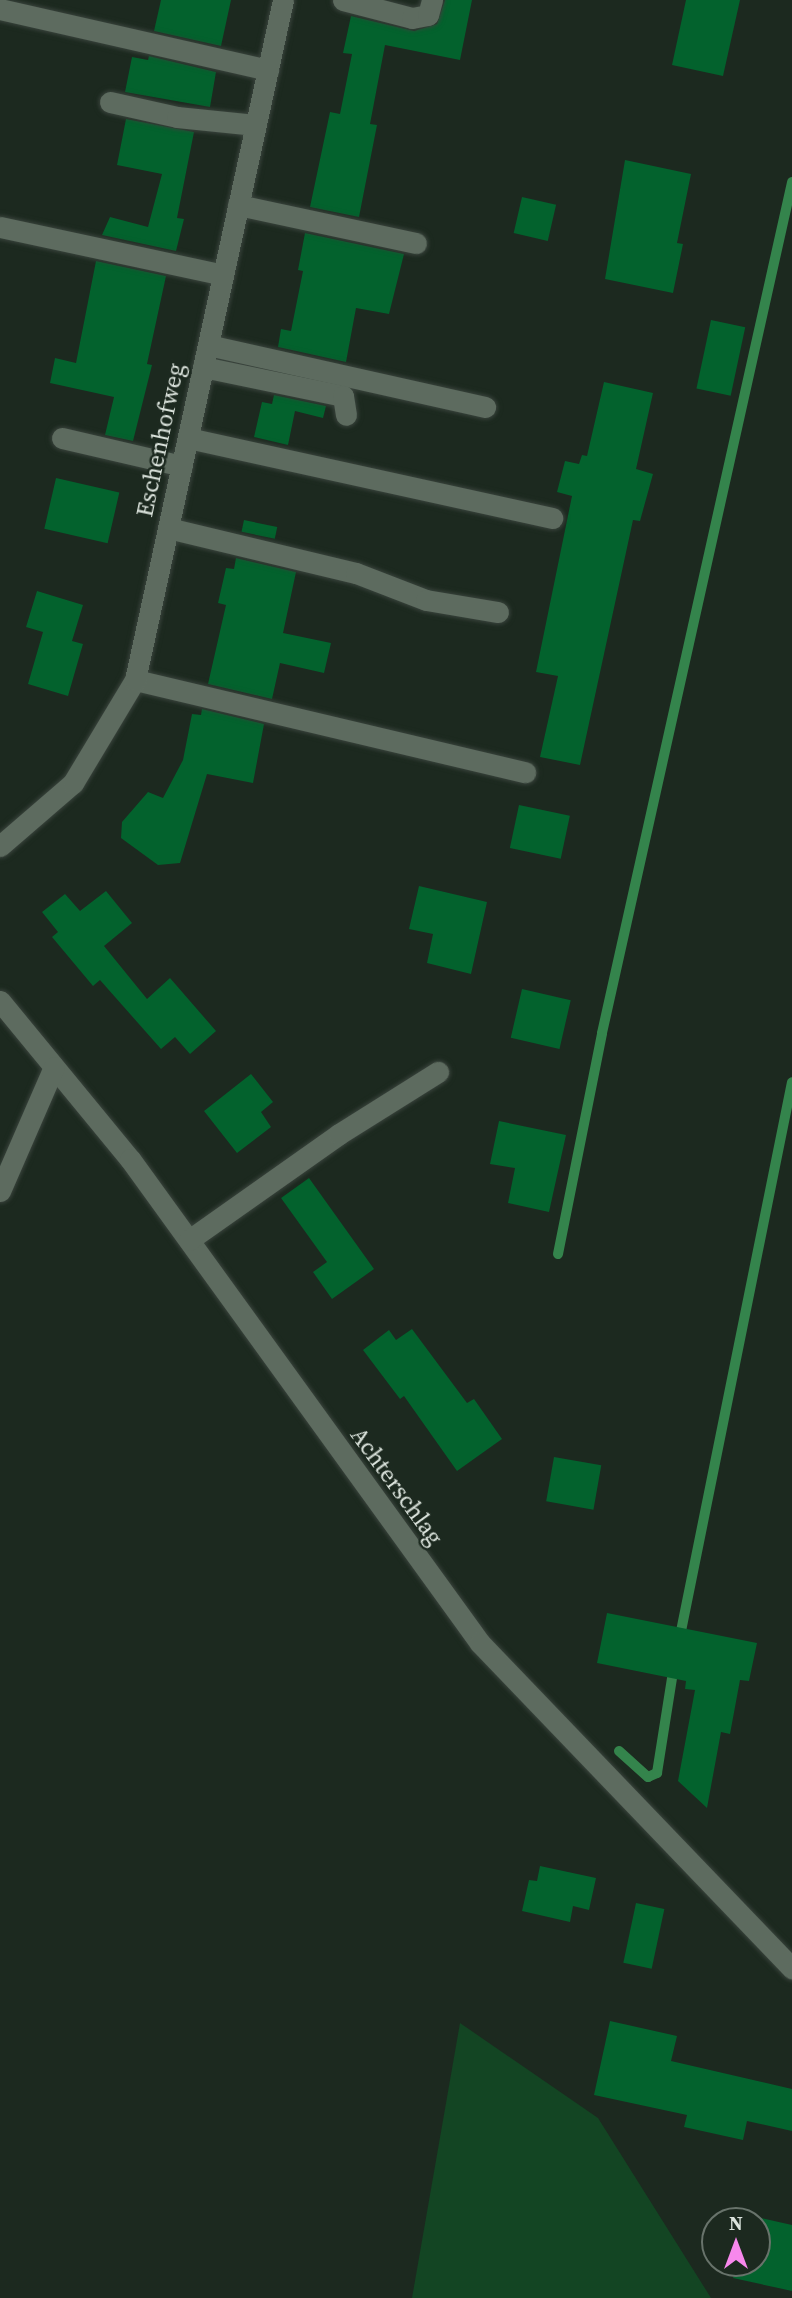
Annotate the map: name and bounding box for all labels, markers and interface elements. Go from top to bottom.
street label: Eschenhofweg [130,361,190,519]
street label: Achterschlag [345,1421,449,1551]
north arrow [701,2207,771,2277]
text: N [729,2210,743,2236]

